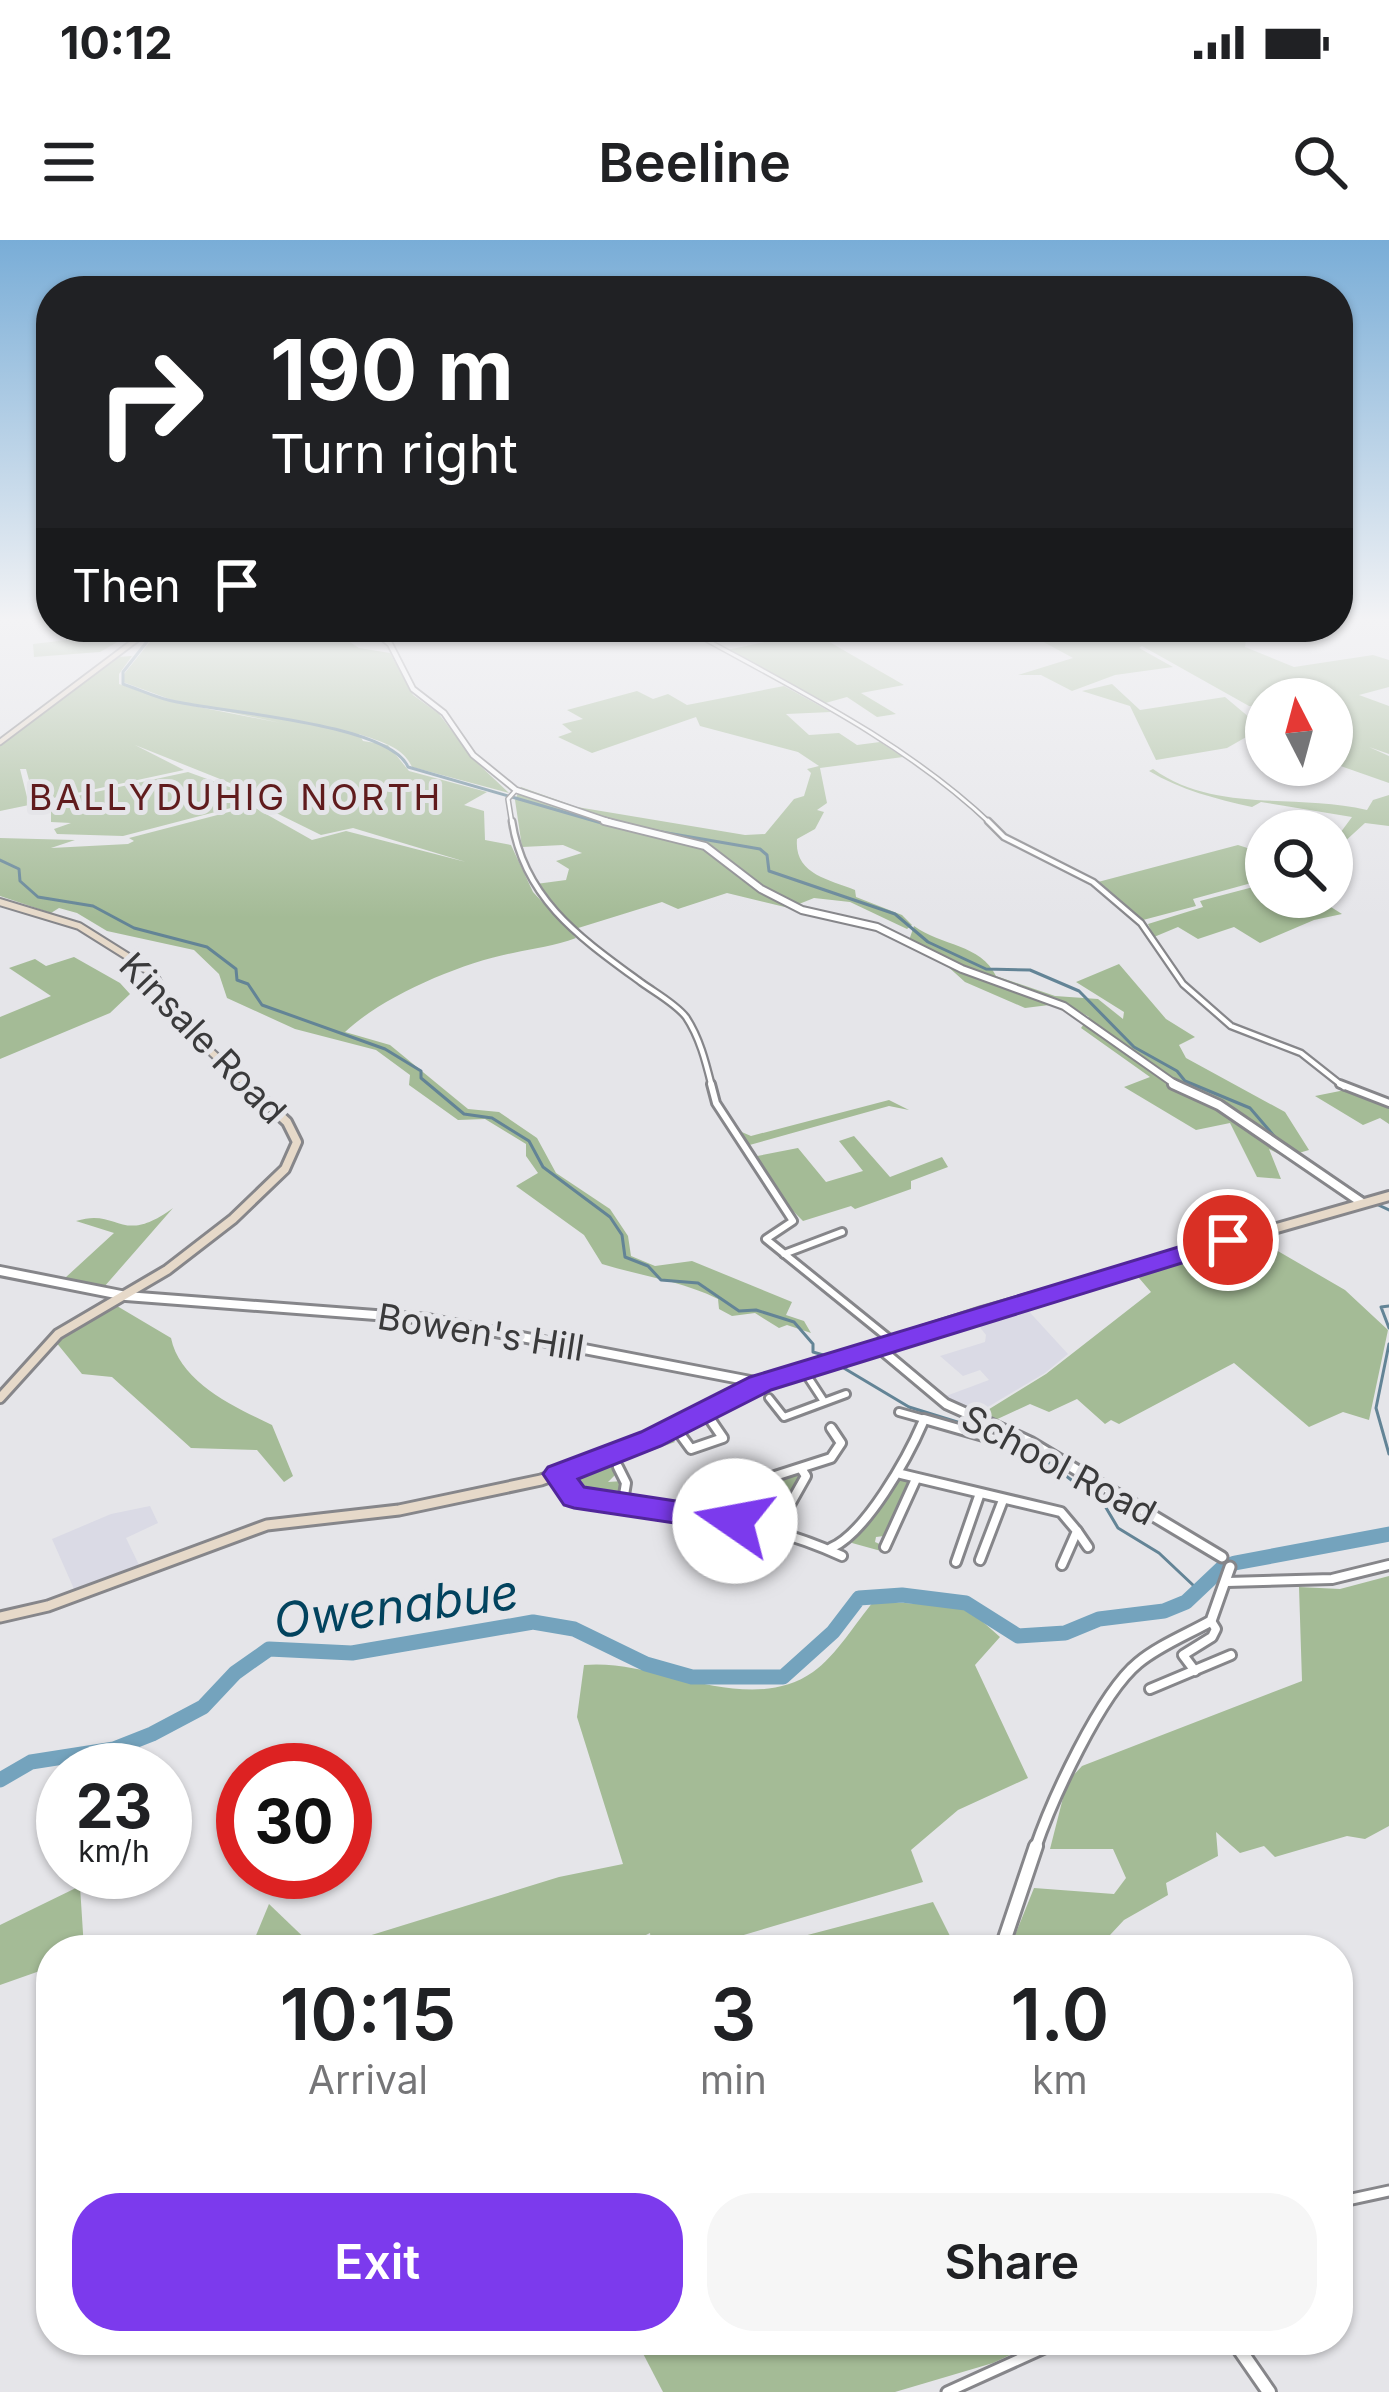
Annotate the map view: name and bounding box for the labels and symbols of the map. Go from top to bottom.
north arrow [1245,678,1353,786]
district label: BALLYDUHIG NORTH [29,775,443,819]
street label: Kinsale Road [111,943,295,1133]
pin [1177,1189,1279,1291]
street label: Bowen's Hill [375,1294,587,1370]
street label: School Road [954,1395,1164,1535]
position arrow [672,1458,798,1584]
water label: Owenabue [270,1562,522,1650]
speed limit sign: 30 [216,1743,372,1899]

